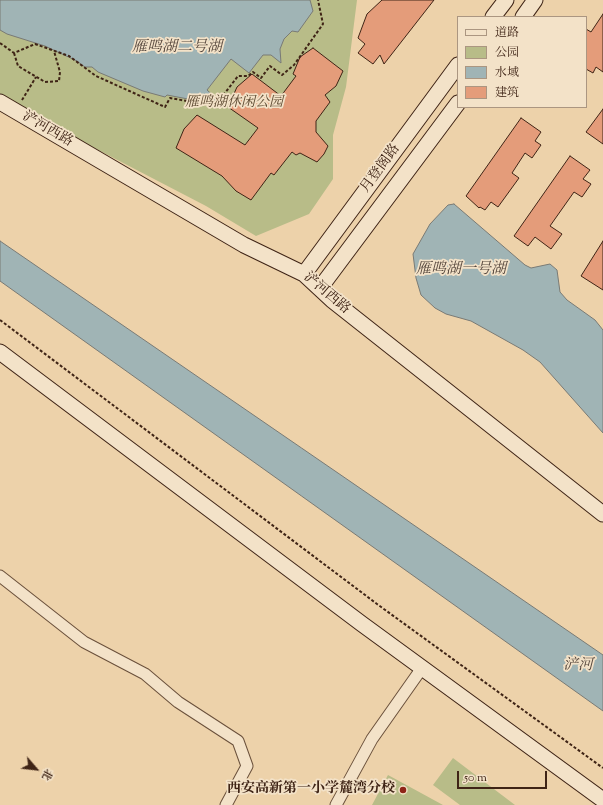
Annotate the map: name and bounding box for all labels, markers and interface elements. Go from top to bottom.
legend [457,16,587,108]
text: 道路 [495,24,519,42]
water label: 雁鸣湖二号湖 [132,39,222,57]
text: 公园 [495,44,519,62]
text: 水域 [495,64,519,82]
text: 建筑 [495,84,519,102]
park label: 雁鸣湖休闲公园 [185,96,283,112]
street label: 浐河西路 [19,109,75,151]
street label: 月登阁路 [358,141,404,197]
water label: 雁鸣湖一号湖 [416,261,506,279]
street label: 浐河西路 [299,270,353,318]
water label: 浐河 [563,657,593,675]
north arrow [16,749,56,789]
scale bar [459,763,549,789]
text: 北 [37,766,56,783]
text: 50 m [464,769,487,787]
place label: 西安高新第一小学麓湾分校 [227,782,395,798]
marker: 西安高新第一小学麓湾分校 [398,785,408,795]

